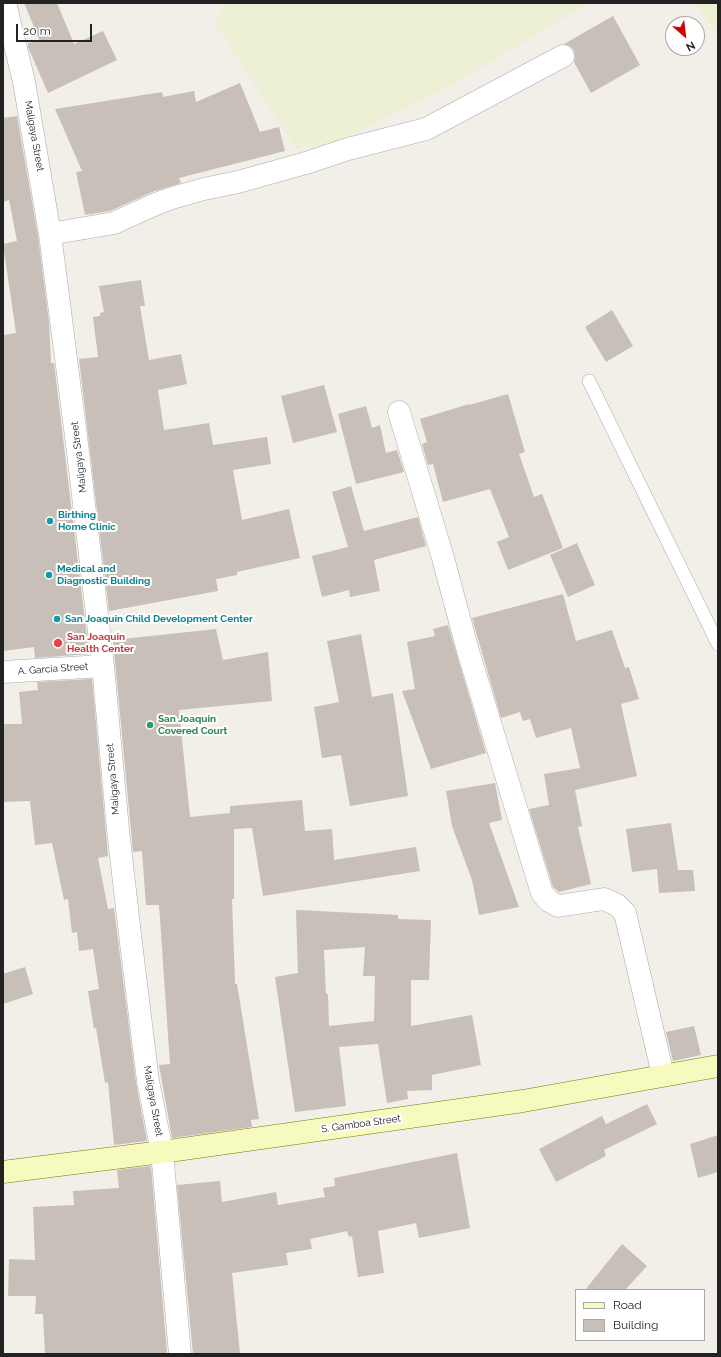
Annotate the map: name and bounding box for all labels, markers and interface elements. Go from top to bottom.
scale bar [18,16,94,42]
north arrow [665,16,705,56]
text: 20 m [23,24,51,38]
text: N [684,38,697,54]
street label: Maligaya Street [22,100,46,172]
street label: Maligaya Street [69,421,89,493]
place label: Birthing Home Clinic [58,509,116,532]
marker: Birthing Home Clinic [45,516,55,526]
place label: Medical and Diagnostic Building [57,563,150,586]
marker: Medical and Diagnostic Building [44,570,54,580]
place label: San Joaquin Child Development Center [65,613,253,625]
marker: San Joaquin Child Development Center [52,614,62,624]
place label: San Joaquin Health Center [67,631,134,654]
marker: San Joaquin Health Center [52,637,64,649]
street label: A. Garcia Street [17,661,89,677]
place label: San Joaquin Covered Court [158,713,227,736]
marker: San Joaquin Covered Court [145,720,155,730]
street label: Maligaya Street [104,743,122,815]
street label: Maligaya Street [141,1065,165,1137]
street label: S. Gamboa Street [320,1112,402,1136]
legend [575,1289,705,1341]
text: Road [613,1298,642,1312]
text: Building [613,1318,659,1332]

